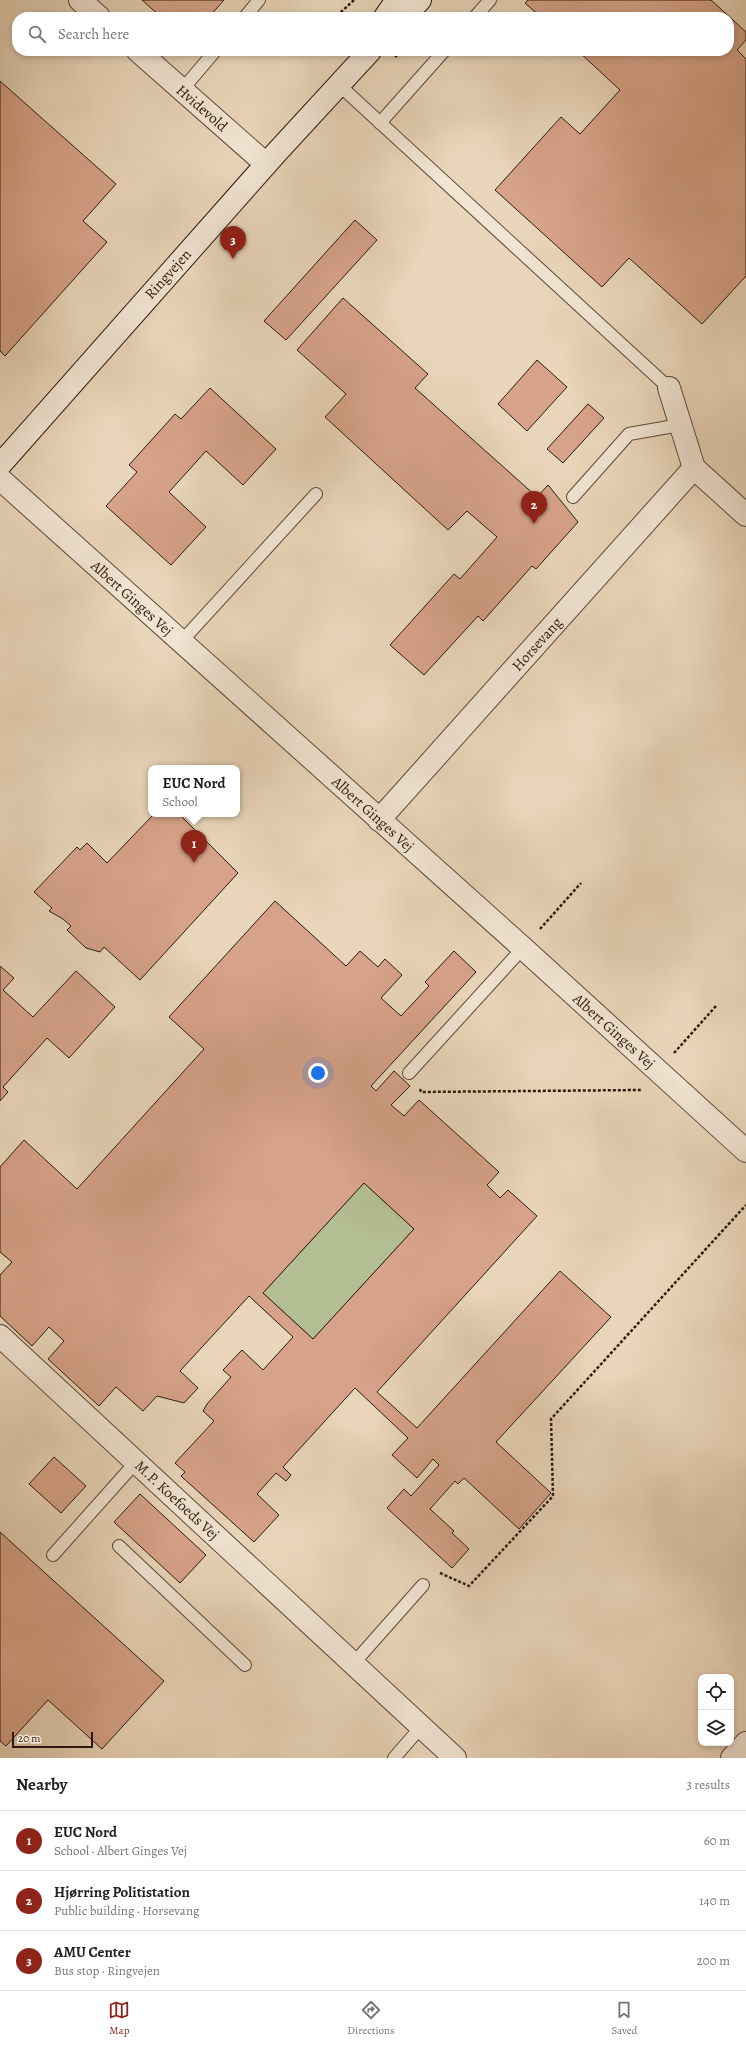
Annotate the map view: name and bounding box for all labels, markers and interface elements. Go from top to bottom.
search box [12,12,734,56]
icon: search [26,23,48,45]
text: Search here [58,24,129,44]
street label: Hvidevold [172,80,233,137]
pin: 3 [220,226,246,259]
street label: Ringvejen [140,245,196,303]
pin: 2 [521,491,547,524]
street label: Albert Ginges Vej [86,555,177,640]
street label: Horsevang [507,612,567,675]
popup [148,765,240,817]
street label: Albert Ginges Vej [327,771,418,856]
text: EUC Nord [162,773,226,793]
text: School [162,793,198,810]
pin: 1 [181,830,207,863]
street label: Albert Ginges Vej [568,988,659,1073]
your location [308,1063,328,1083]
street label: M.P. Koefoeds Vej [131,1456,223,1544]
map controls [698,1674,734,1746]
button: locate [698,1674,734,1710]
button: layers [698,1710,734,1746]
scale bar [12,1730,93,1749]
text: 20 m [18,1731,40,1746]
text: Nearby [16,1773,67,1796]
text: 3 results [686,1776,730,1793]
text: EUC Nord [54,1822,117,1842]
text: 1 [27,1832,31,1849]
text: 60 m [704,1832,730,1849]
text: School · Albert Ginges Vej [54,1842,187,1859]
text: Hjørring Politistation [54,1882,190,1902]
text: 2 [26,1892,32,1909]
text: 140 m [699,1892,730,1909]
text: Public building · Horsevang [54,1902,200,1919]
text: AMU Center [54,1942,131,1962]
text: 3 [26,1952,32,1969]
text: 200 m [697,1952,730,1969]
text: Bus stop · Ringvejen [54,1962,160,1979]
tab: Map [108,1999,130,2038]
tab: Directions [347,1999,395,2038]
tab: Saved [611,1999,638,2038]

